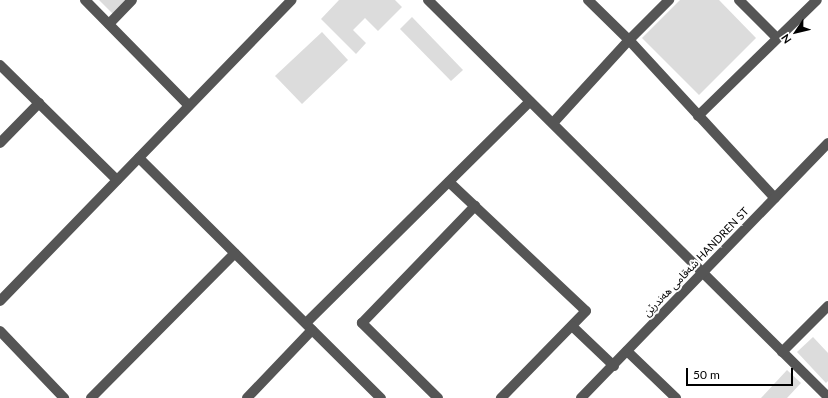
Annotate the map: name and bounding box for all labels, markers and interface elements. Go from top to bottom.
north arrow [776,12,816,52]
text: N [778,32,794,46]
street label: شەقامی هەندرێن HANDREN ST [640,205,752,319]
scale bar [688,360,795,386]
text: 50 m [693,367,720,382]

